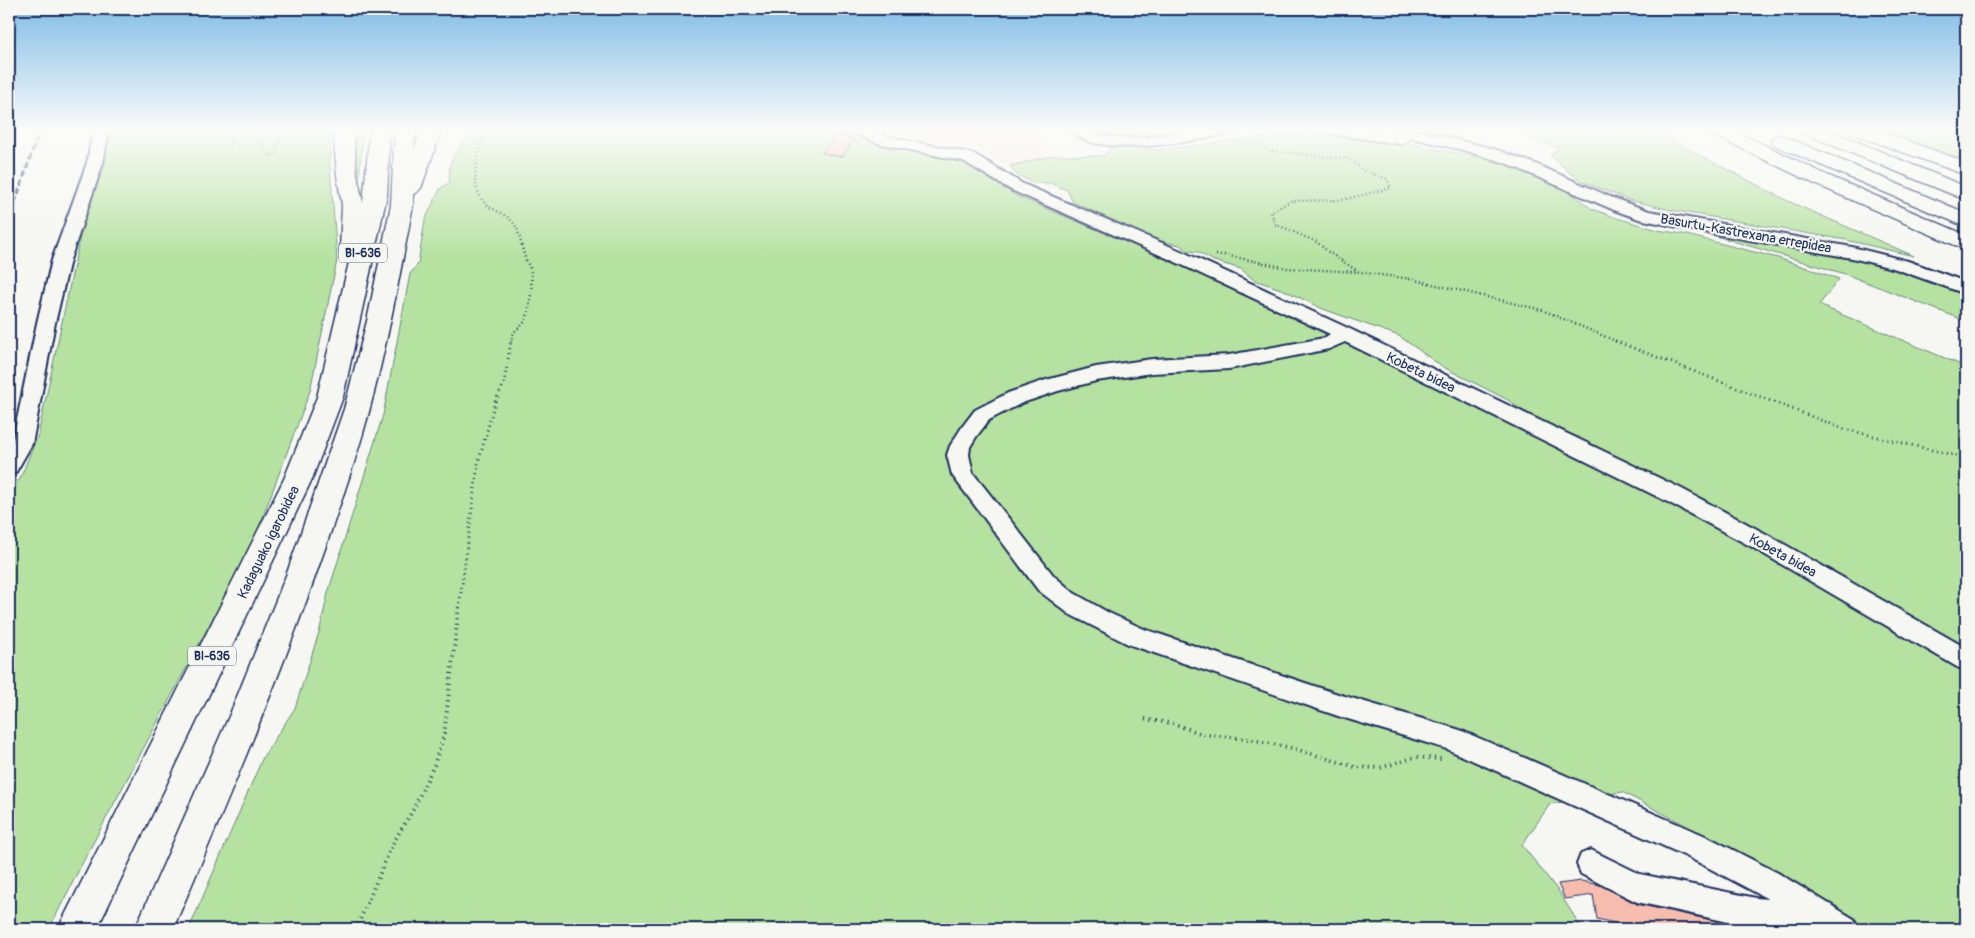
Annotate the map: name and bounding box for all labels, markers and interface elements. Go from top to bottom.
street label: Basurtu-Kastrexana errepidea [1659,210,1833,257]
road number: BI-636 [339,244,387,262]
street label: Kobeta bidea [1383,348,1458,396]
street label: Kadaguako igarobidea [234,483,303,601]
street label: Kobeta bidea [1746,530,1820,581]
road number: BI-636 [188,646,236,666]

